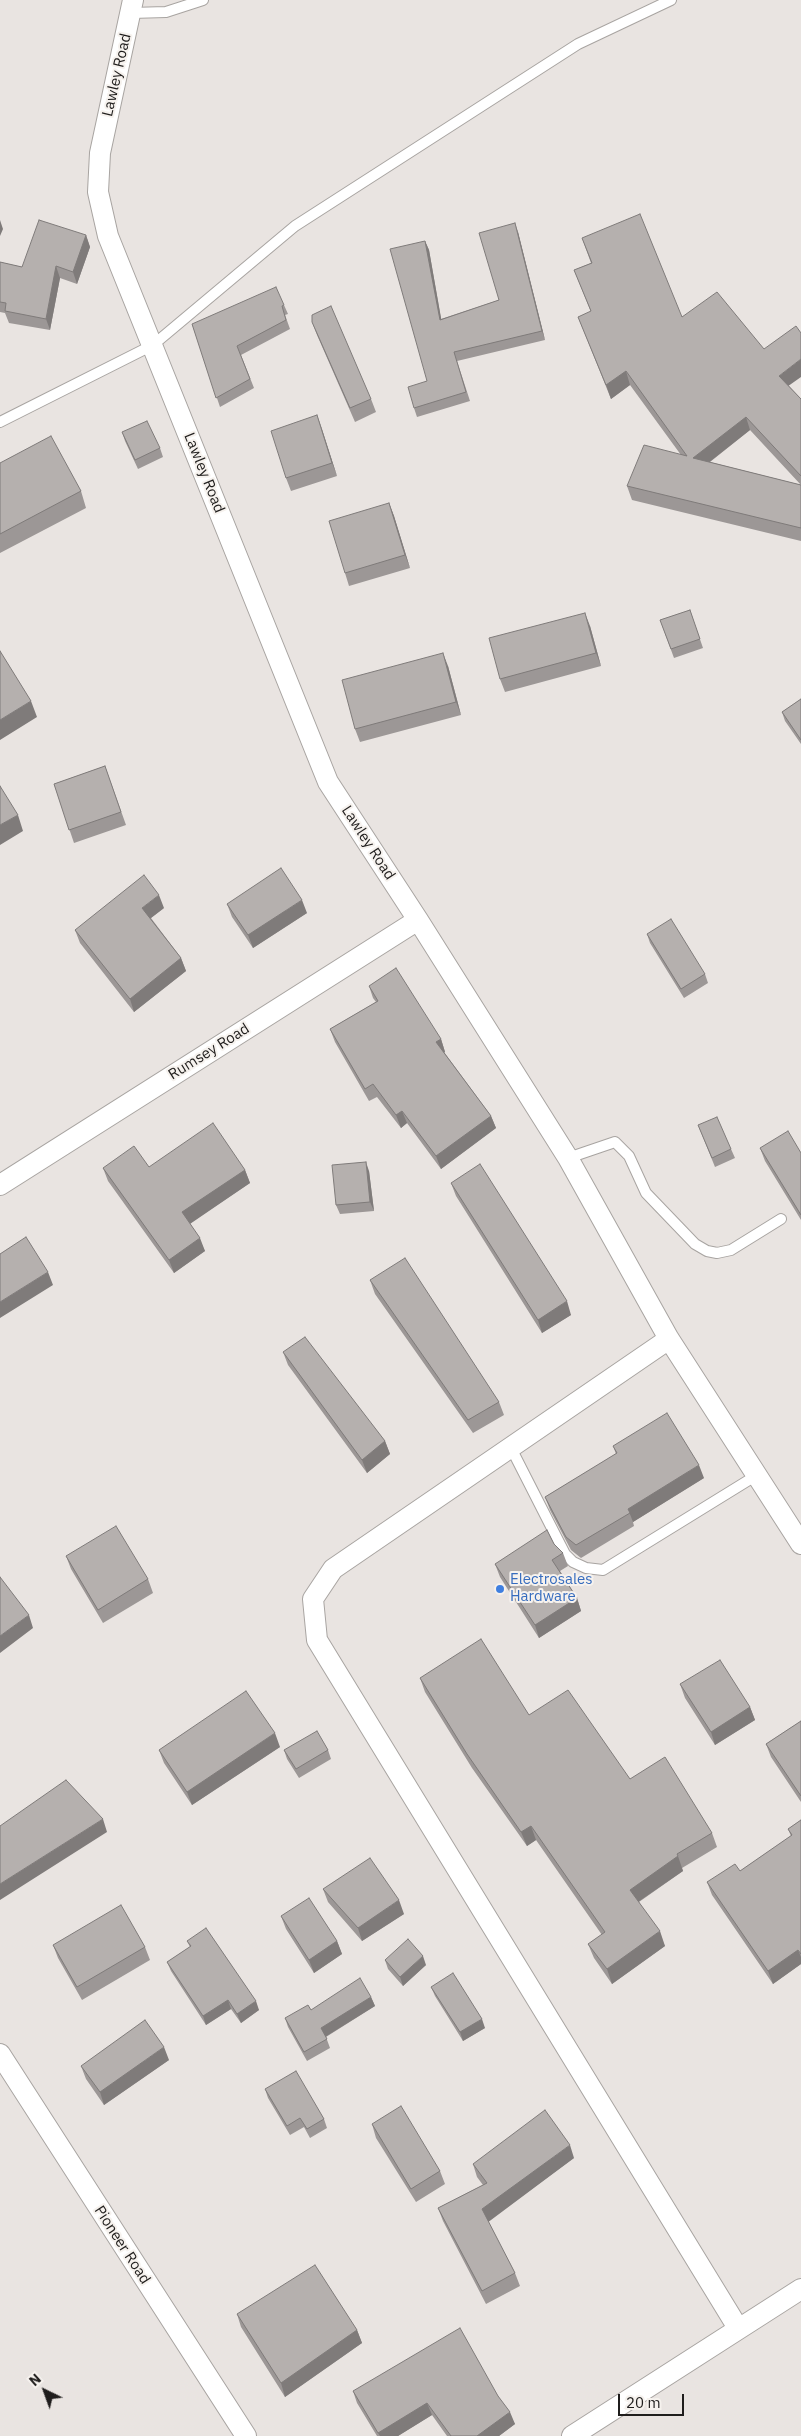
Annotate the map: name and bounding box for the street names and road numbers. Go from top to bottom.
street label: Lawley Road [99,32,135,118]
street label: Lawley Road [180,430,228,516]
street label: Lawley Road [337,803,399,883]
street label: Rumsey Road [165,1020,253,1084]
street label: Pioneer Road [90,2202,154,2288]

